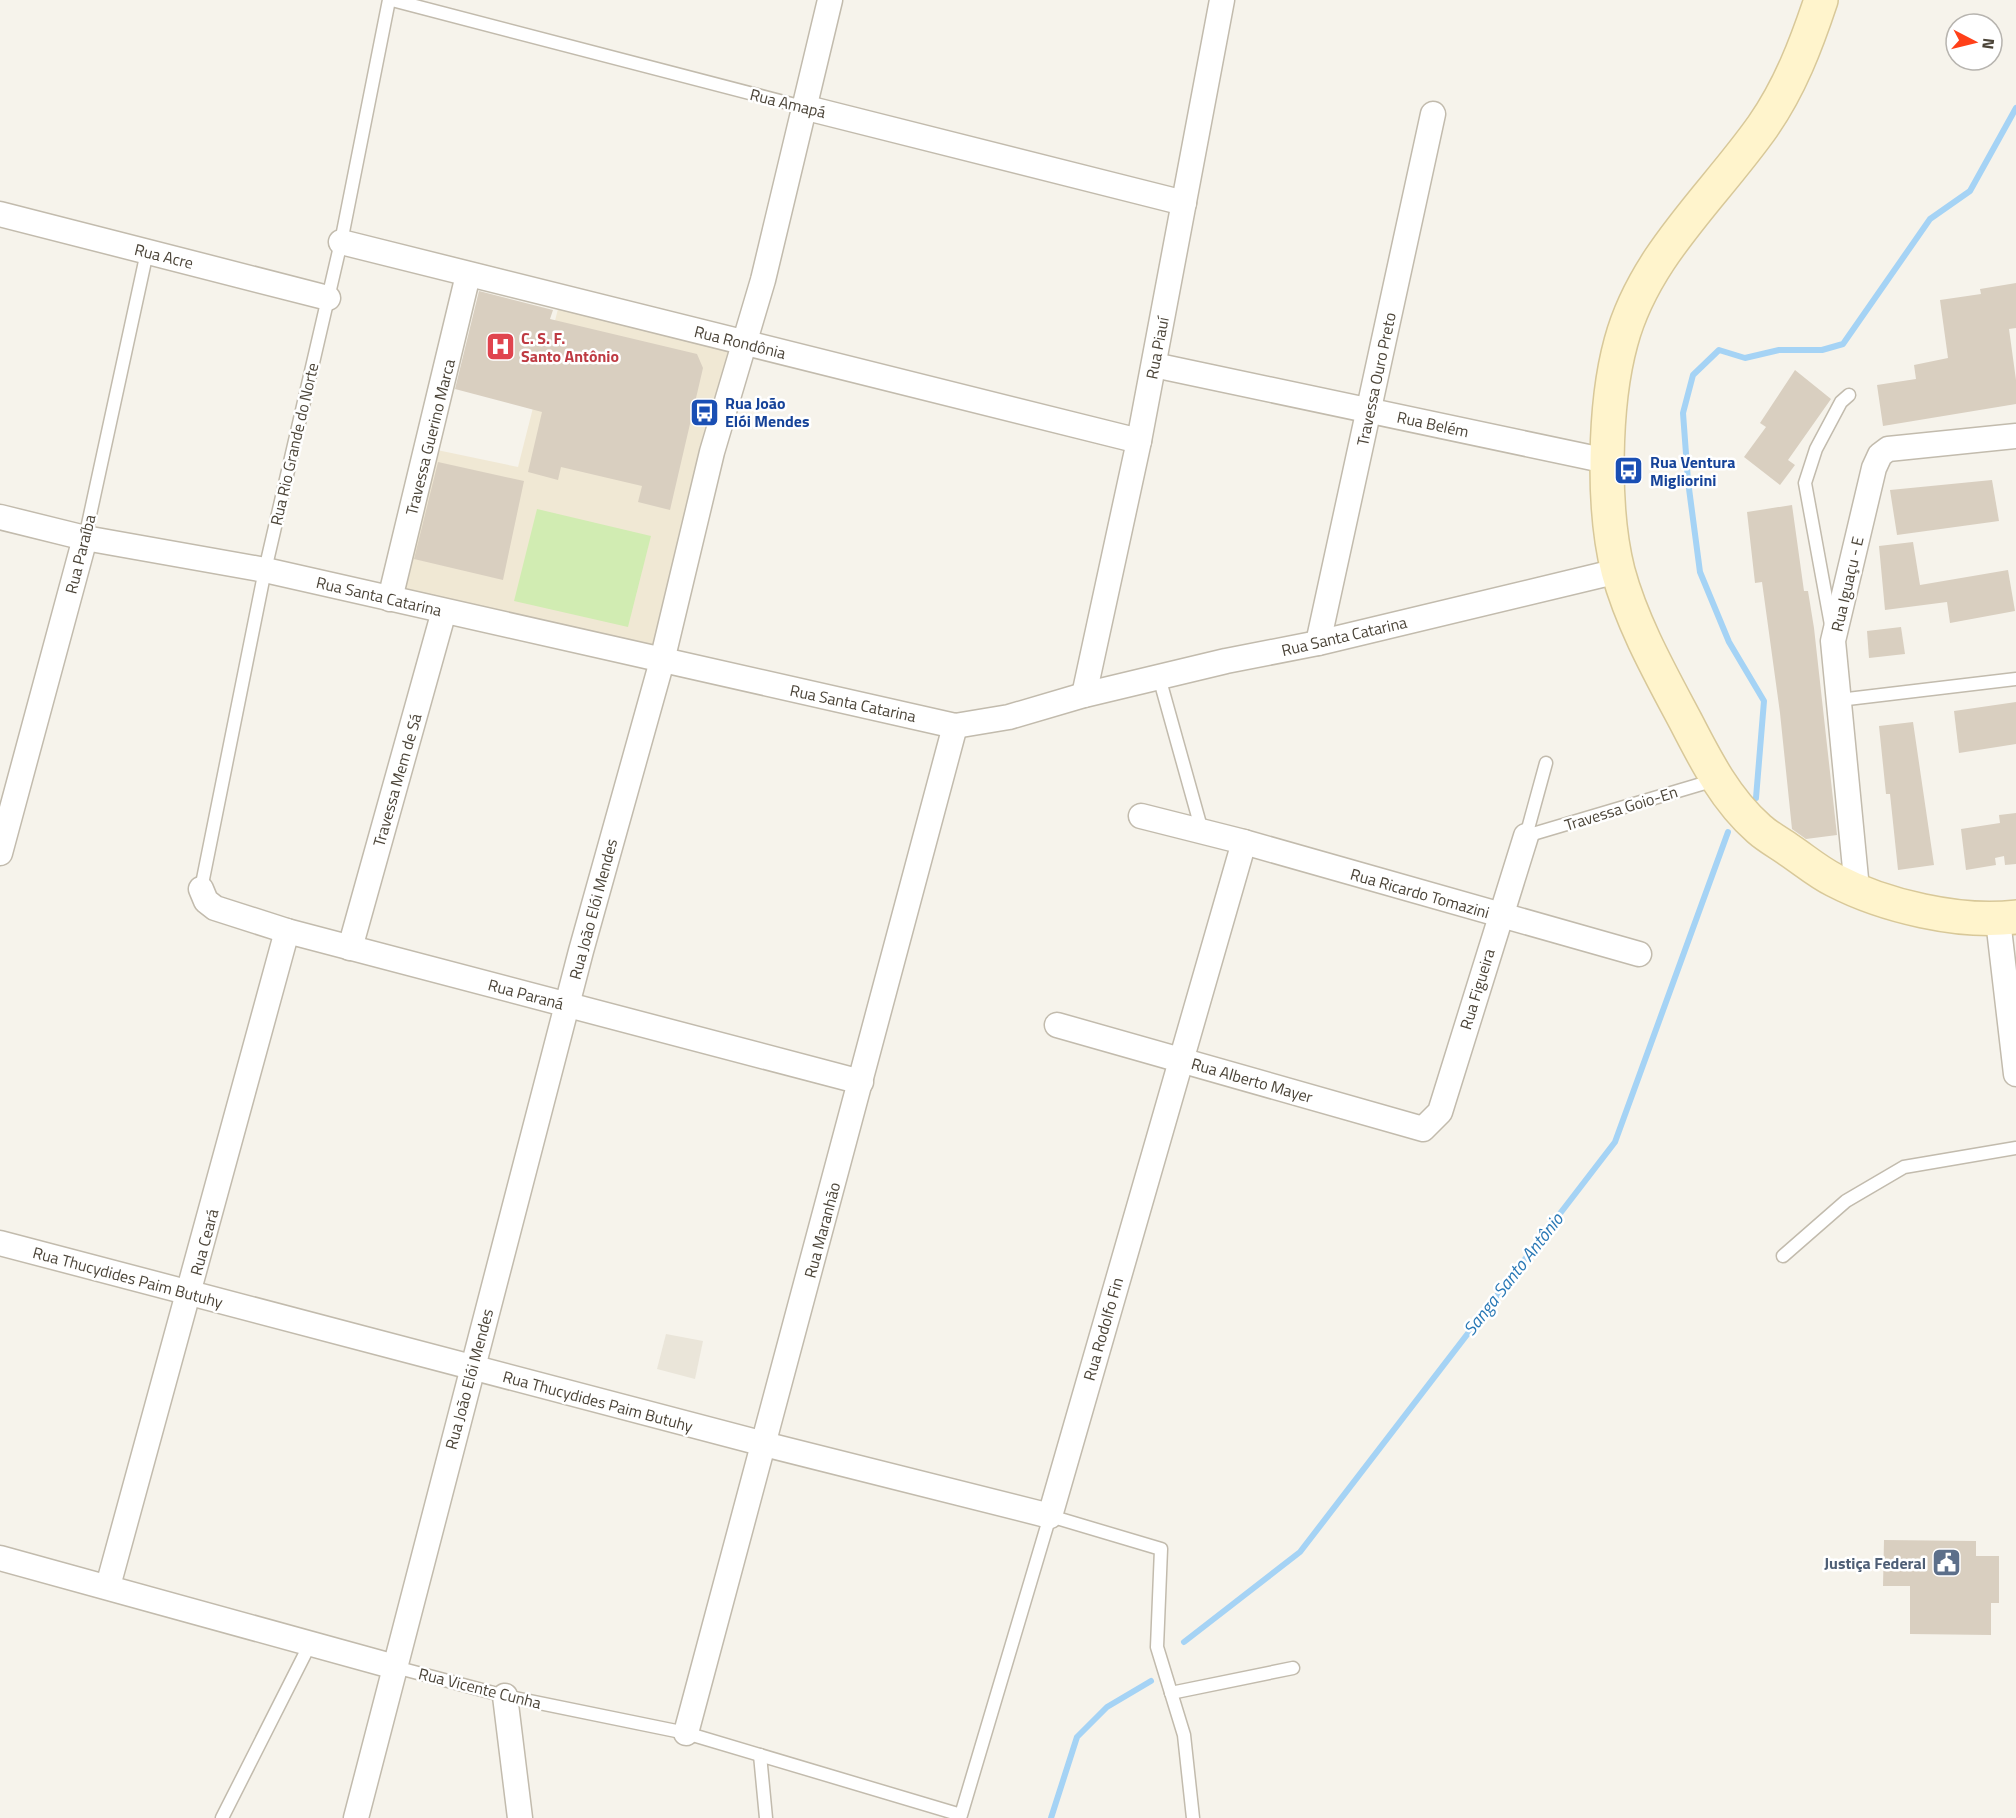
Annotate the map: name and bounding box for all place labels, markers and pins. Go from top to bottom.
place label: C. S. F. Santo Antônio [521,326,619,368]
hospital icon: C. S. F. Santo Antônio [484,331,516,363]
place label: Rua João Elói Mendes [725,391,809,433]
bus stop icon: Rua João Elói Mendes [688,396,720,428]
place label: Rua Ventura Migliorini [1650,450,1735,492]
bus stop icon: Rua Ventura Migliorini [1613,455,1645,487]
public building icon: Justiça Federal [1931,1547,1963,1579]
place label: Justiça Federal [1824,1551,1926,1575]

